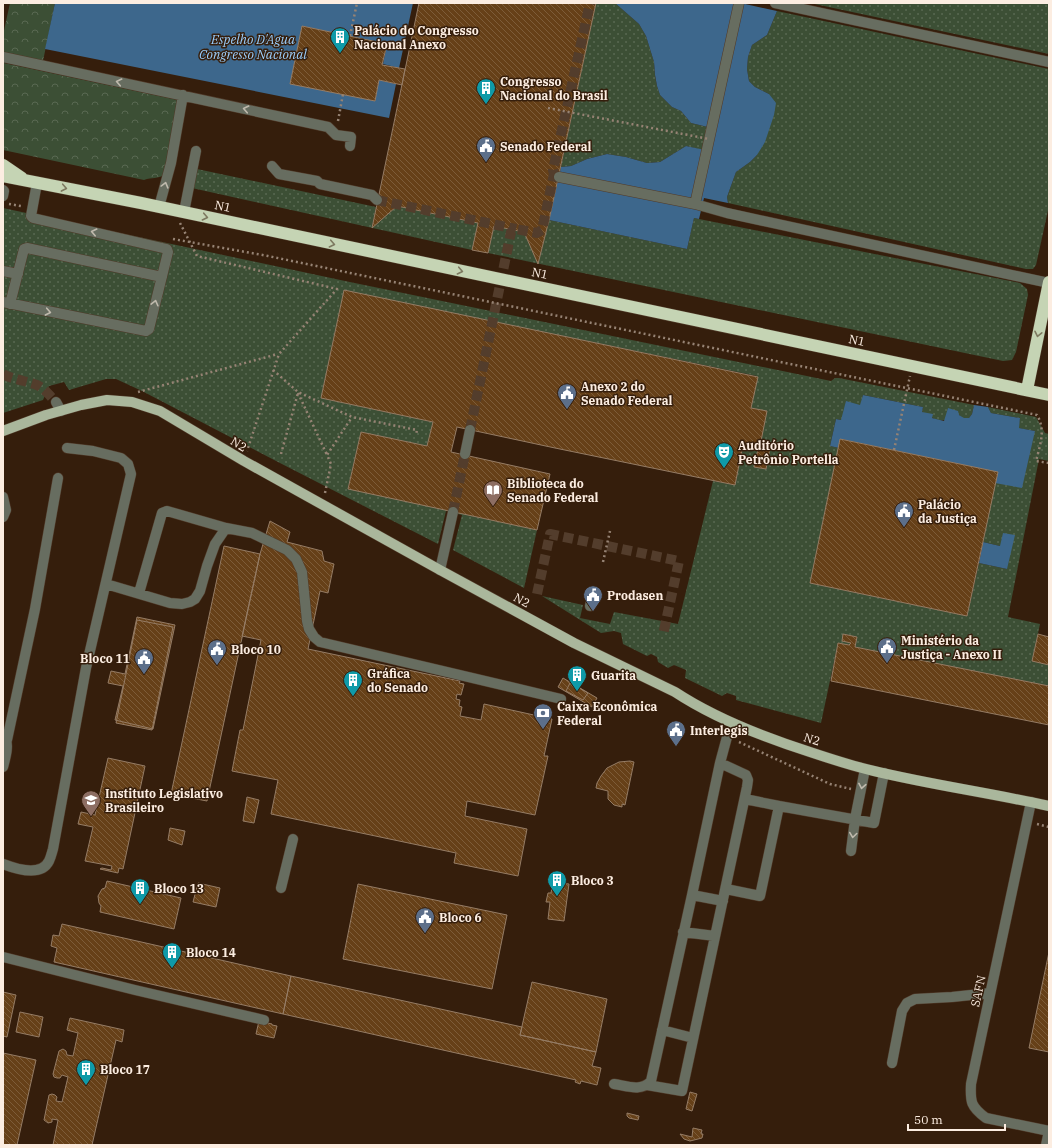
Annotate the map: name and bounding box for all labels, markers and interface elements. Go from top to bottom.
place label: Palácio do Congresso Nacional Anexo [354,23,479,52]
building icon: Palácio do Congresso Nacional Anexo [329,26,351,54]
water label: Espelho D'Agua Congresso Nacional [199,31,307,63]
place label: Congresso Nacional do Brasil [500,74,608,103]
building icon: Congresso Nacional do Brasil [475,77,497,105]
one-way arrow [116,78,122,86]
one-way arrow [243,106,249,114]
public building icon: Senado Federal [475,135,497,163]
place label: Senado Federal [500,139,592,154]
one-way arrow [160,182,169,189]
one-way arrow [61,183,67,192]
street label: N1 [213,197,233,215]
one-way arrow [202,212,208,220]
one-way arrow [91,229,98,237]
one-way arrow [329,239,336,247]
street label: N1 [530,264,550,282]
one-way arrow [457,266,463,274]
one-way arrow [151,299,159,306]
one-way arrow [45,307,51,315]
street label: N1 [847,331,867,349]
one-way arrow [1035,331,1043,337]
place label: Anexo 2 do Senado Federal [581,379,673,408]
public building icon: Anexo 2 do Senado Federal [556,382,578,410]
street label: N2 [228,433,250,455]
place label: Auditório Petrônio Portella [738,438,839,467]
theatre icon: Auditório Petrônio Portella [713,441,735,469]
place label: Biblioteca do Senado Federal [507,476,599,505]
library icon: Biblioteca do Senado Federal [482,479,504,507]
place label: Palácio da Justiça [918,497,977,526]
public building icon: Palácio da Justiça [893,500,915,528]
public building icon: Prodasen [582,584,604,612]
place label: Prodasen [607,588,663,603]
street label: N2 [511,589,533,611]
place label: Ministério da Justiça - Anexo II [901,633,1002,662]
public building icon: Ministério da Justiça - Anexo II [876,636,898,664]
public building icon: Bloco 10 [206,638,228,666]
place label: Bloco 10 [231,642,281,657]
public building icon: Bloco 11 [133,647,155,675]
place label: Bloco 11 [80,651,130,666]
building icon: Guarita [566,664,588,692]
place label: Gráfica do Senado [367,666,428,695]
place label: Guarita [591,668,636,683]
building icon: Gráfica do Senado [342,669,364,697]
place label: Caixa Econômica Federal [557,699,658,728]
bank icon: Caixa Econômica Federal [532,702,554,730]
public building icon: Interlegis [665,719,687,747]
place label: Interlegis [690,723,748,738]
street label: N2 [802,729,822,749]
one-way arrow [858,782,867,789]
place label: Instituto Legislativo Brasileiro [105,786,223,815]
school or university icon: Instituto Legislativo Brasileiro [80,789,102,817]
one-way arrow [849,832,858,838]
building icon: Bloco 3 [546,869,568,897]
place label: Bloco 3 [571,873,614,888]
building icon: Bloco 13 [129,877,151,905]
place label: Bloco 13 [154,881,204,896]
public building icon: Bloco 6 [414,906,436,934]
place label: Bloco 6 [439,910,482,925]
building icon: Bloco 14 [161,941,183,969]
place label: Bloco 14 [186,945,236,960]
street label: SAFN [967,974,989,1008]
building icon: Bloco 17 [75,1058,97,1086]
place label: Bloco 17 [100,1062,150,1077]
scale bar [908,1106,1005,1132]
text: 50 m [914,1112,943,1127]

